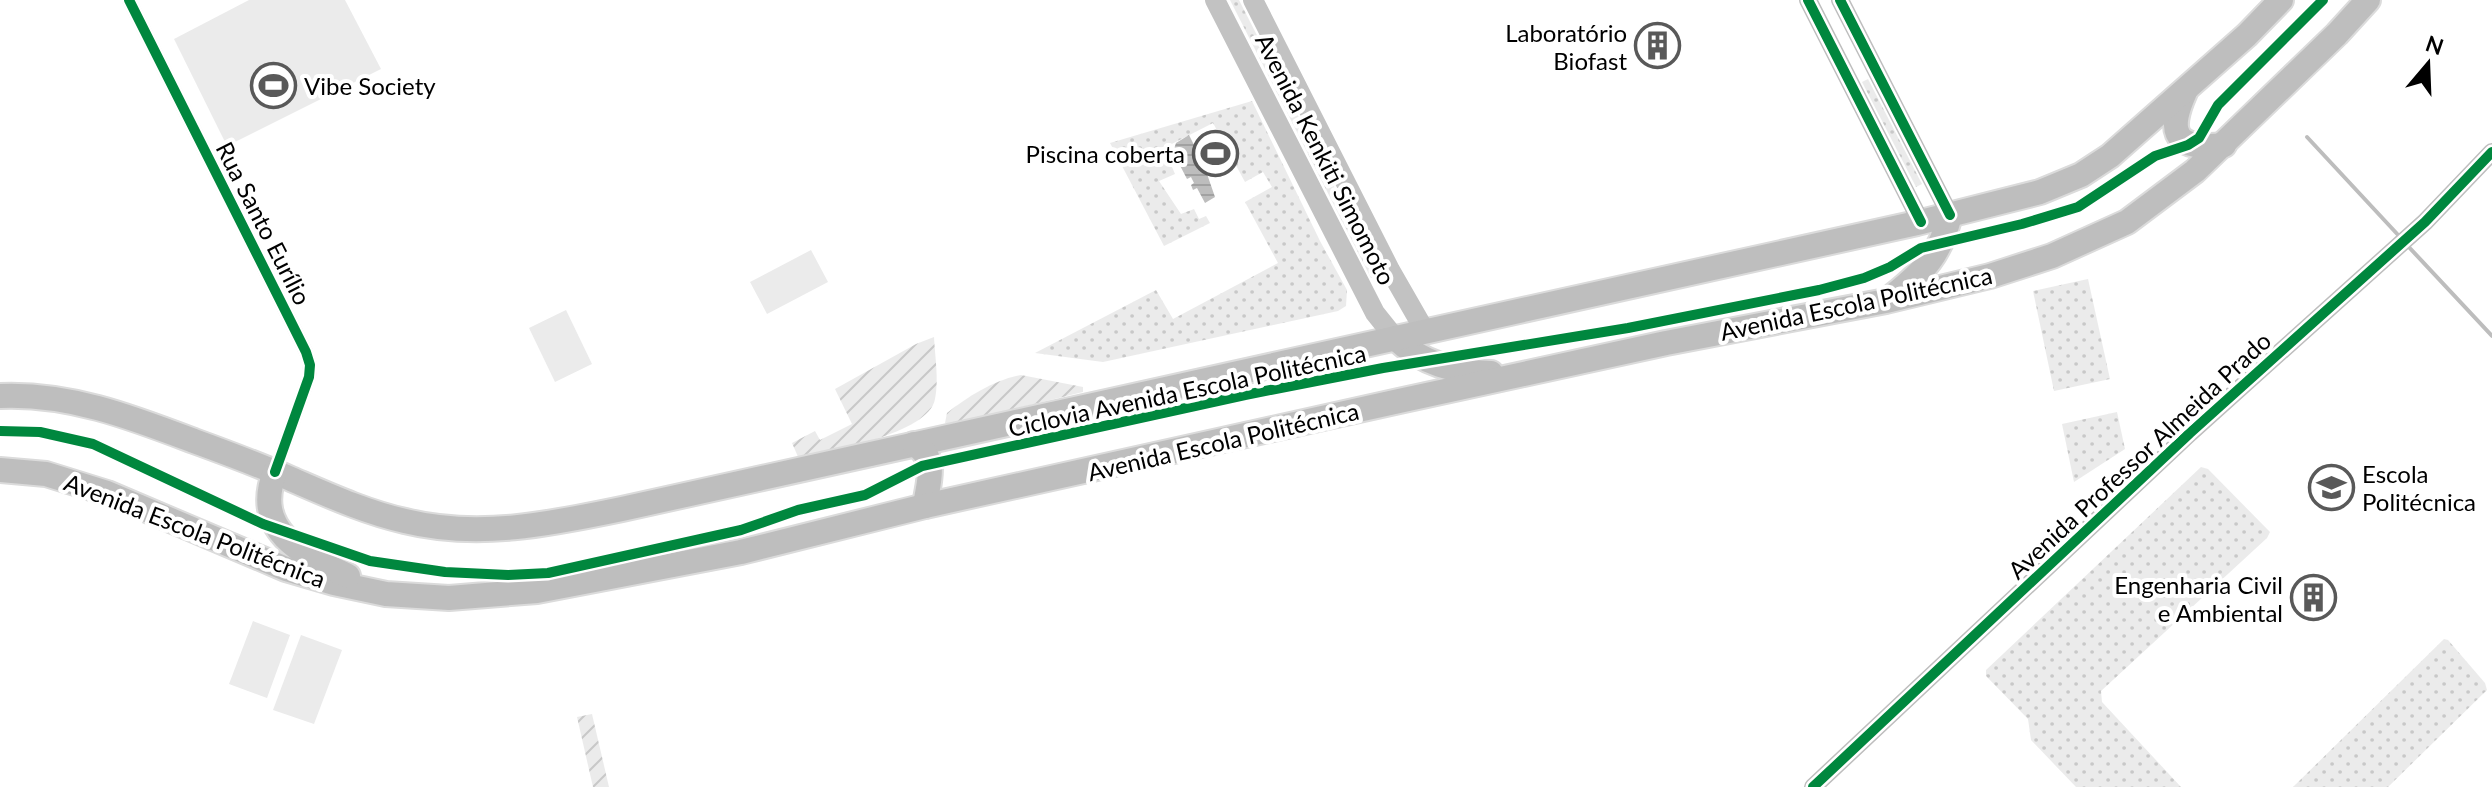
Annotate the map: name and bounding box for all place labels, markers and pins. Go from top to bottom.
place label: Laboratório Biofast [1505,18,1627,75]
building icon: Laboratório Biofast [1634,22,1682,70]
sports icon: Vibe Society [249,61,297,109]
place label: Vibe Society [304,71,436,100]
sports icon: Piscina coberta [1192,129,1240,177]
place label: Piscina coberta [1026,139,1185,168]
place label: Escola Politécnica [2362,459,2476,516]
school or university icon: Escola Politécnica [2307,463,2355,511]
place label: Engenharia Civil e Ambiental [2114,570,2283,627]
building icon: Engenharia Civil e Ambiental [2290,574,2338,622]

